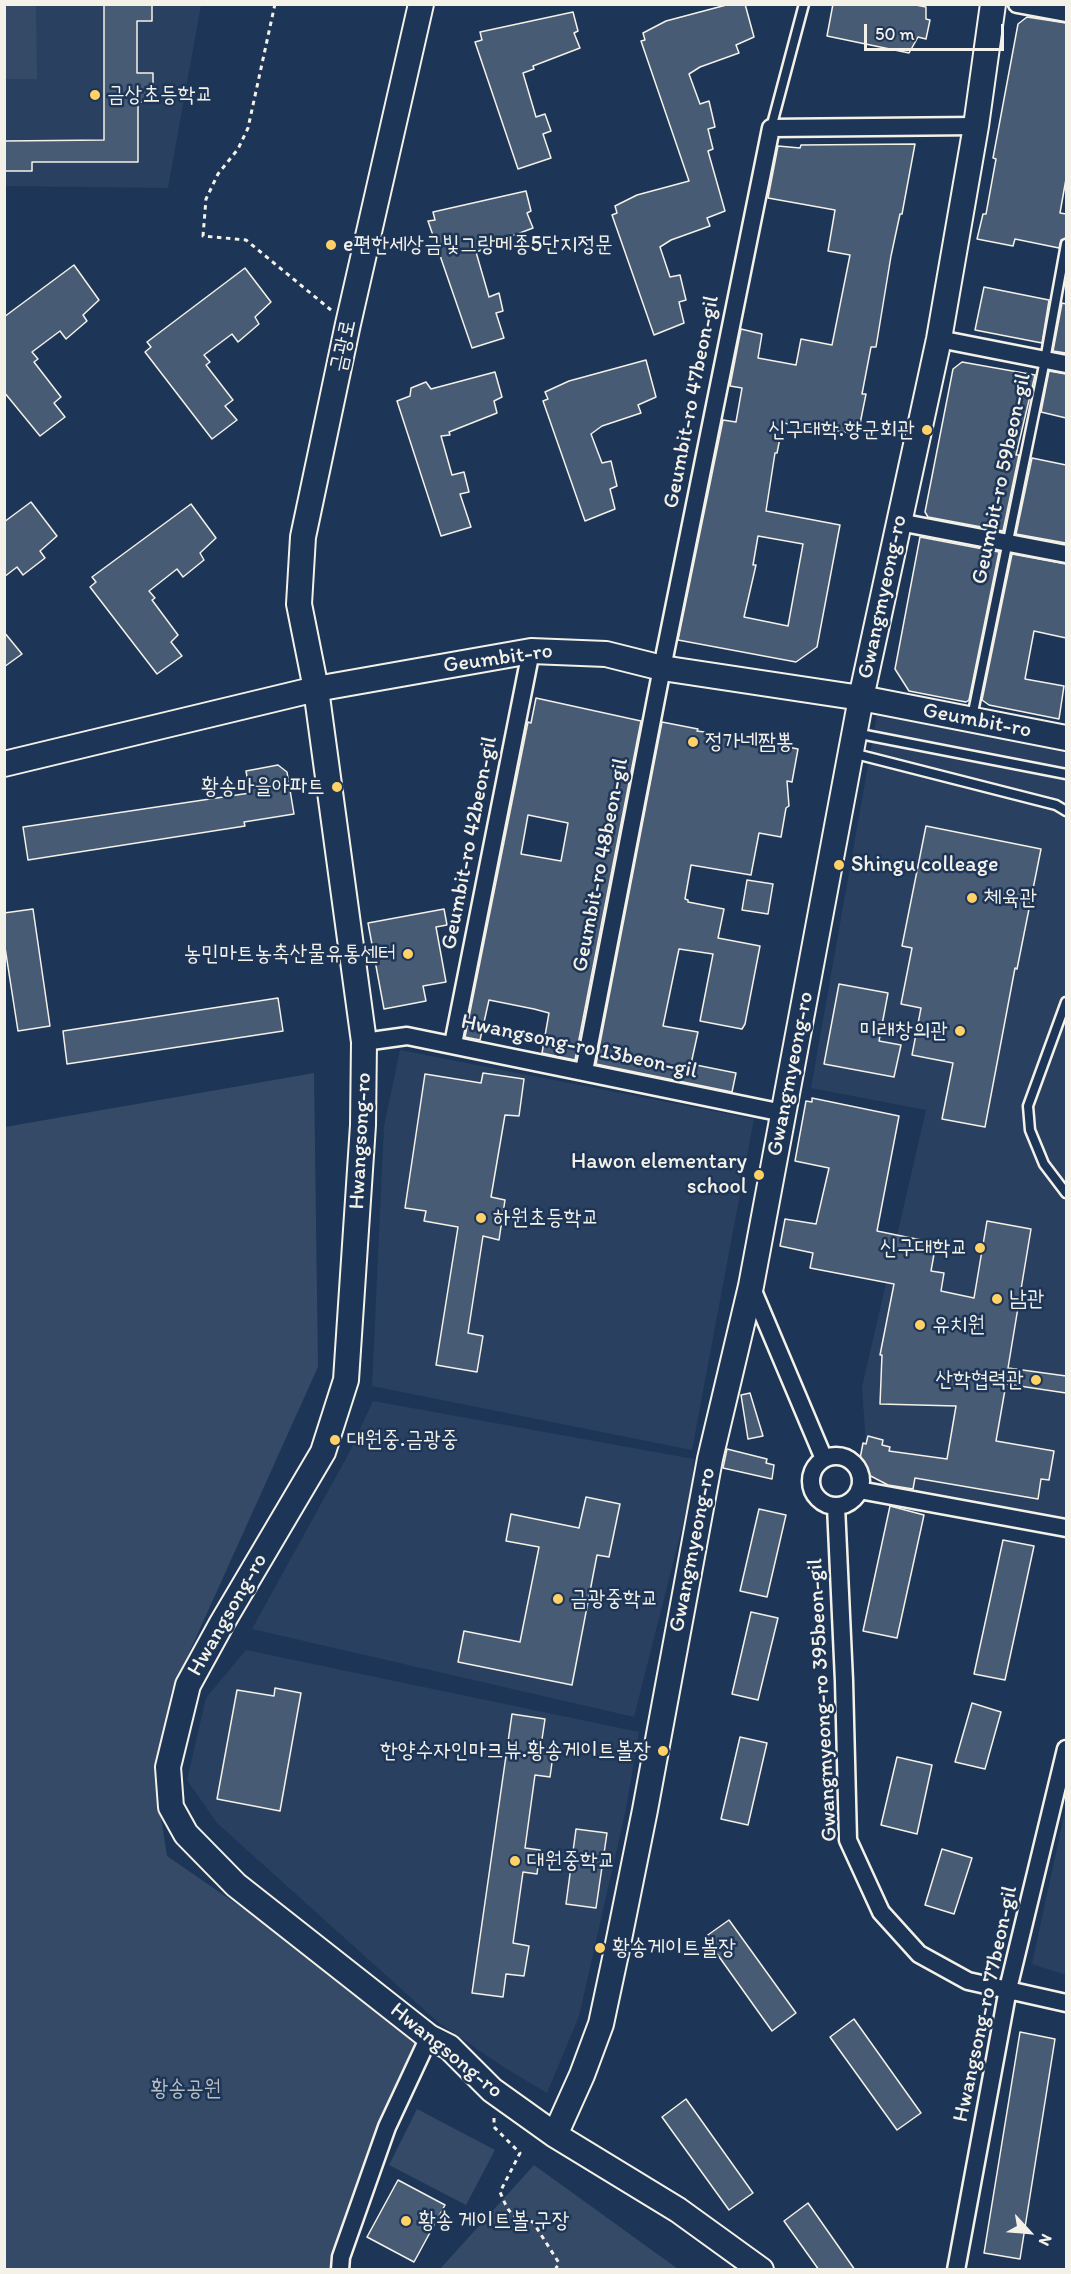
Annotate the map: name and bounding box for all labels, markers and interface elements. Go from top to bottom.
scale bar [867,12,1006,50]
text: 50 m [875,23,915,45]
place label: 금상초등학교 [107,82,213,108]
marker: 금상초등학교 [88,88,102,102]
place label: e편한세상금빛그랑메종5단지정문 [343,232,613,258]
marker: e편한세상금빛그랑메종5단지정문 [324,238,338,252]
street label: Geumbit-ro 47beon-gil [658,293,726,511]
street label: 금광로 [326,317,362,375]
street label: Geumbit-ro 59beon-gil [967,371,1037,587]
place label: 신구대학.향군회관 [768,417,915,443]
marker: 신구대학.향군회관 [920,423,934,437]
street label: Gwangmyeong-ro [853,513,913,681]
street label: Geumbit-ro [442,638,554,680]
street label: Geumbit-ro [920,698,1034,744]
place label: 정가네짬뽕 [705,729,794,755]
street label: Geumbit-ro 42beon-gil [436,734,504,952]
marker: 정가네짬뽕 [686,735,700,749]
street label: Geumbit-ro 48beon-gil [567,756,635,974]
place label: 황송마을아파트 [201,774,325,800]
marker: 황송마을아파트 [330,780,344,794]
place label: Shingu colleage [851,852,998,878]
marker: Shingu colleage [832,858,846,872]
place label: 체육관 [984,885,1037,911]
marker: 체육관 [965,891,979,905]
place label: 농민마트농축산물유통센터 [184,941,396,967]
marker: 농민마트농축산물유통센터 [401,947,415,961]
street label: Gwangmyeong-ro [762,989,820,1159]
street label: Hwangsong-ro 13beon-gil [458,1009,700,1085]
place label: 미래창의관 [859,1018,948,1044]
marker: 미래창의관 [953,1024,967,1038]
street label: Hwangsong-ro [344,1072,378,1210]
place label: Hawon elementary school [571,1149,747,1200]
marker: Hawon elementary school [752,1168,766,1182]
place label: 하원초등학교 [493,1205,599,1231]
marker: 하원초등학교 [474,1211,488,1225]
place label: 신구대학교 [879,1235,968,1261]
marker: 신구대학교 [973,1241,987,1255]
place label: 남관 [1009,1286,1044,1312]
marker: 남관 [990,1292,1004,1306]
place label: 유치원 [932,1312,985,1338]
marker: 유치원 [913,1318,927,1332]
place label: 산학협력관 [935,1367,1024,1393]
marker: 산학협력관 [1029,1373,1043,1387]
place label: 대원중.금광중 [347,1427,459,1453]
marker: 대원중.금광중 [328,1433,342,1447]
street label: Gwangmyeong-ro [664,1465,722,1635]
street label: Hwangsong-ro [182,1549,274,1681]
street label: Gwangmyeong-ro 395beon-gil [802,1558,844,1842]
place label: 금광중학교 [570,1586,659,1612]
marker: 금광중학교 [551,1592,565,1606]
place label: 한양수자인마크뷰.황송게이트볼장 [380,1738,651,1764]
marker: 한양수자인마크뷰.황송게이트볼장 [656,1744,670,1758]
place label: 대원중학교 [527,1848,616,1874]
marker: 대원중학교 [508,1854,522,1868]
street label: Hwangsong-ro 77beon-gil [948,1883,1024,2125]
place label: 황송게이트볼장 [612,1935,736,1961]
marker: 황송게이트볼장 [593,1941,607,1955]
street label: Hwangsong-ro [384,1998,508,2104]
park label: 황송공원 [151,2076,221,2102]
north arrow [999,2202,1059,2262]
place label: 황송 게이트볼 구장 [418,2208,570,2234]
marker: 황송 게이트볼 구장 [399,2214,413,2228]
text: N [1035,2231,1057,2249]

